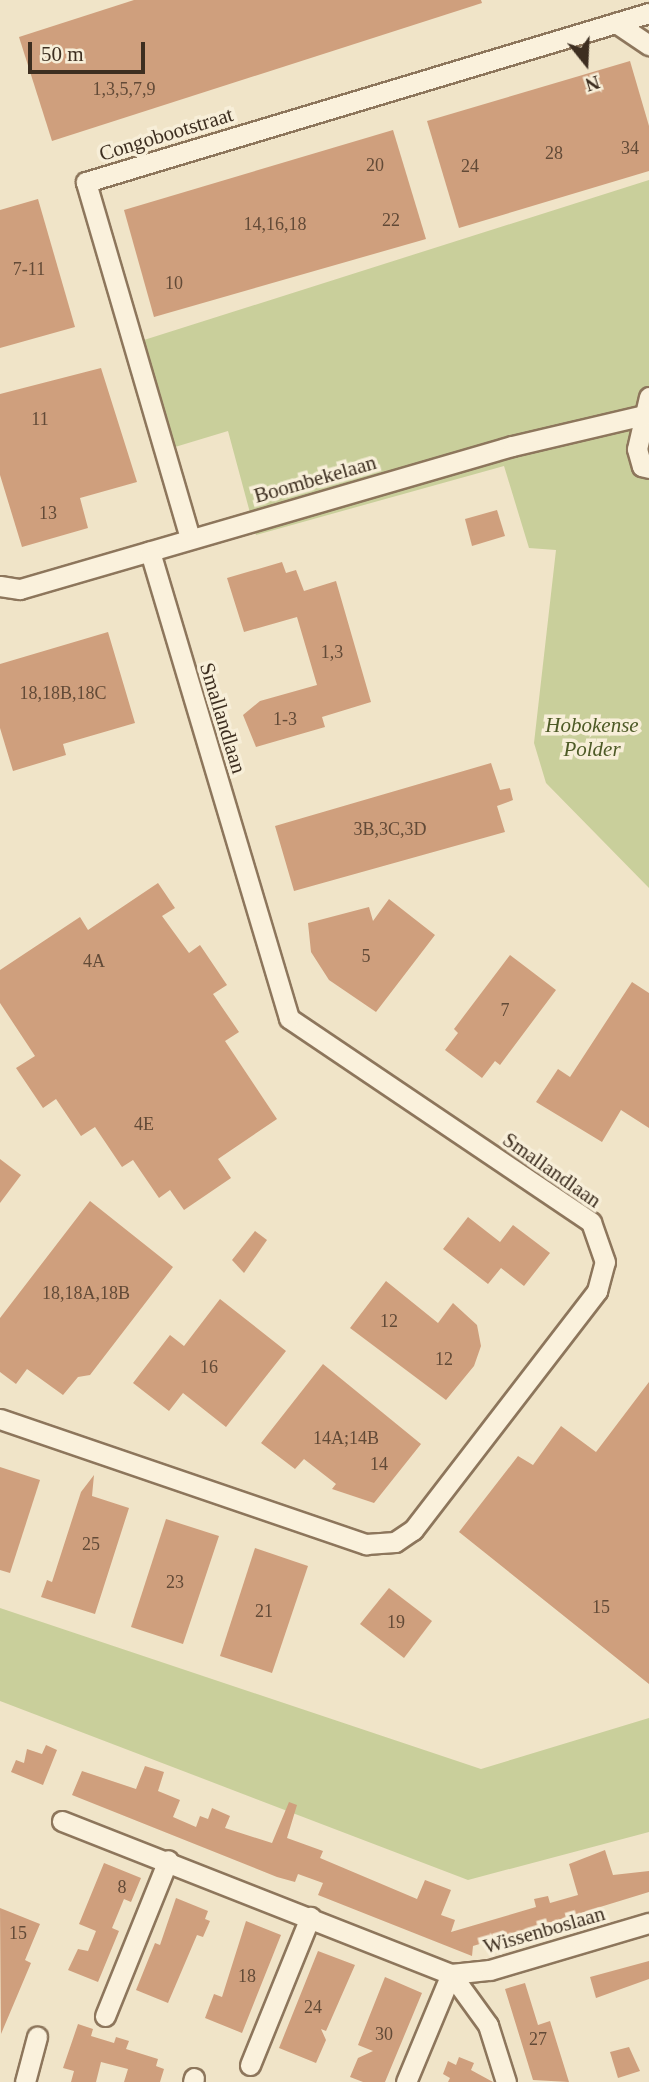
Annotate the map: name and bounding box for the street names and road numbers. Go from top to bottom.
street label: Congobootstraat [96,102,236,166]
street label: Boombekelaan [251,450,379,508]
street label: Smallandlaan [194,660,252,776]
street label: Smallandlaan [498,1127,606,1213]
street label: Wissenboslaan [480,1901,608,1959]

